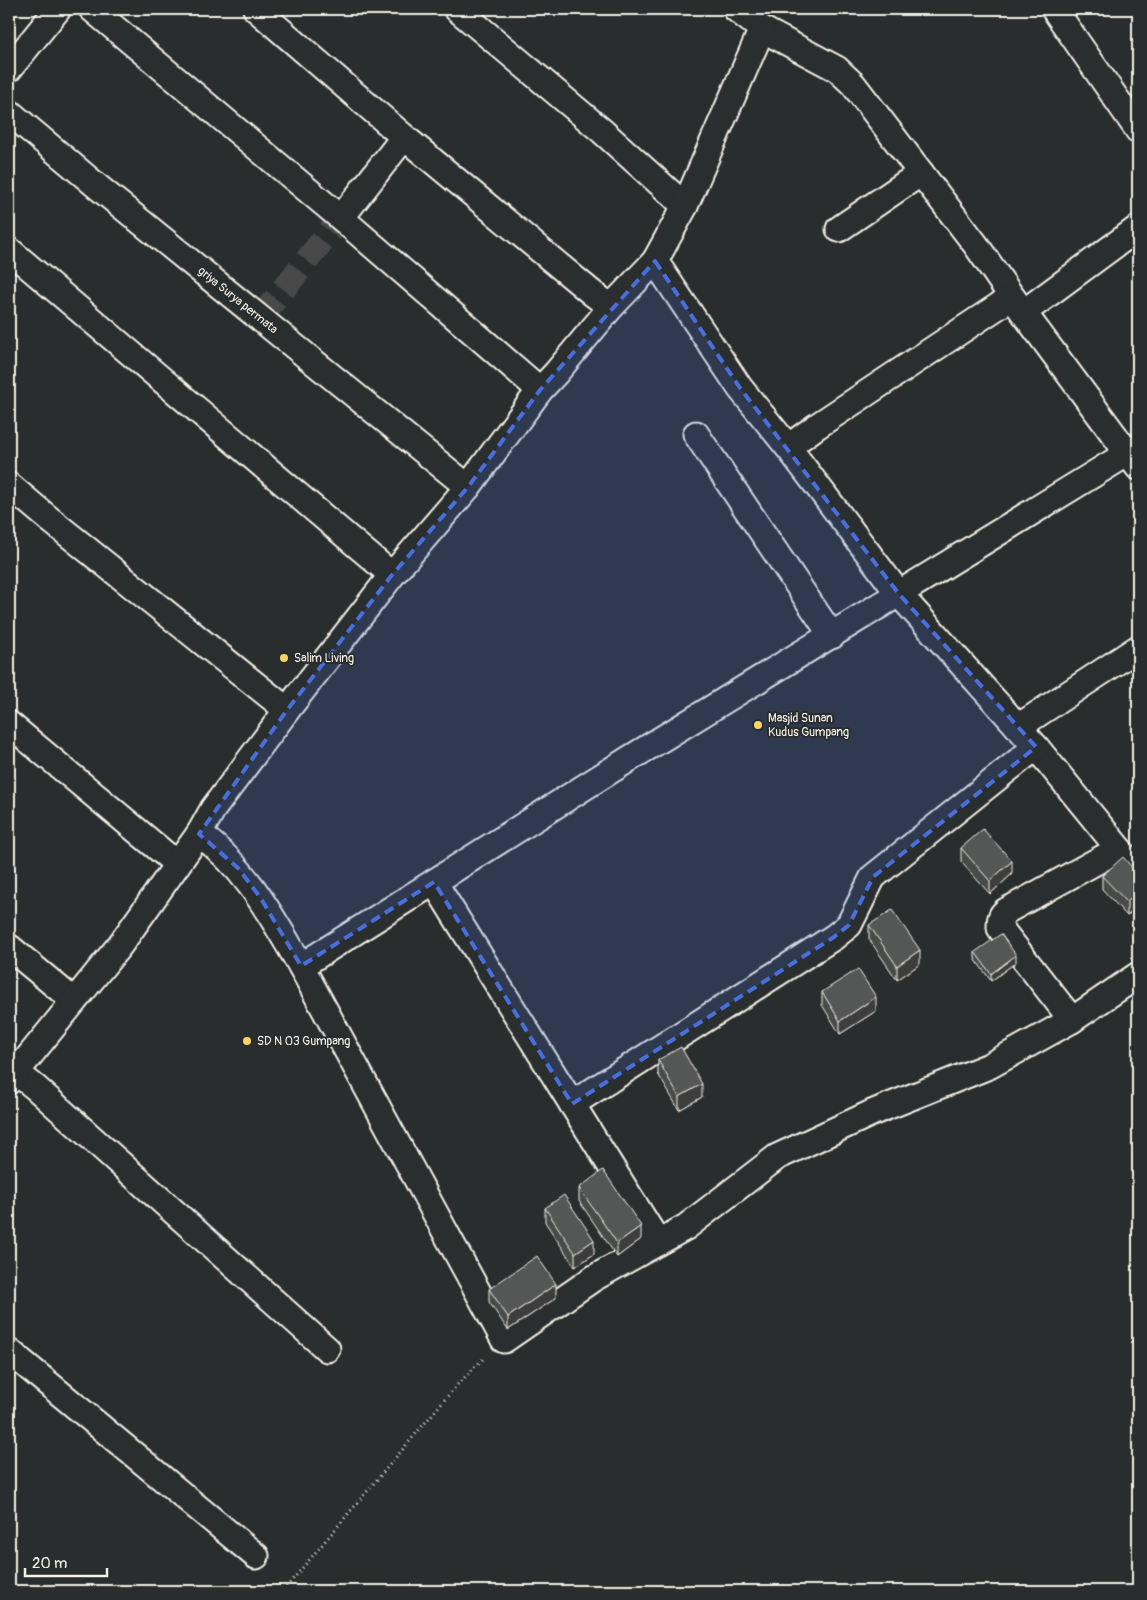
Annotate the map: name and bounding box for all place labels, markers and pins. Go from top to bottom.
place label: Salim Living [294,651,354,666]
marker: Salim Living [278,652,290,664]
place label: Masjid Sunan Kudus Gumpang [768,711,849,740]
marker: Masjid Sunan Kudus Gumpang [752,719,764,731]
place label: SD N 03 Gumpang [257,1034,350,1049]
marker: SD N 03 Gumpang [241,1035,253,1047]

